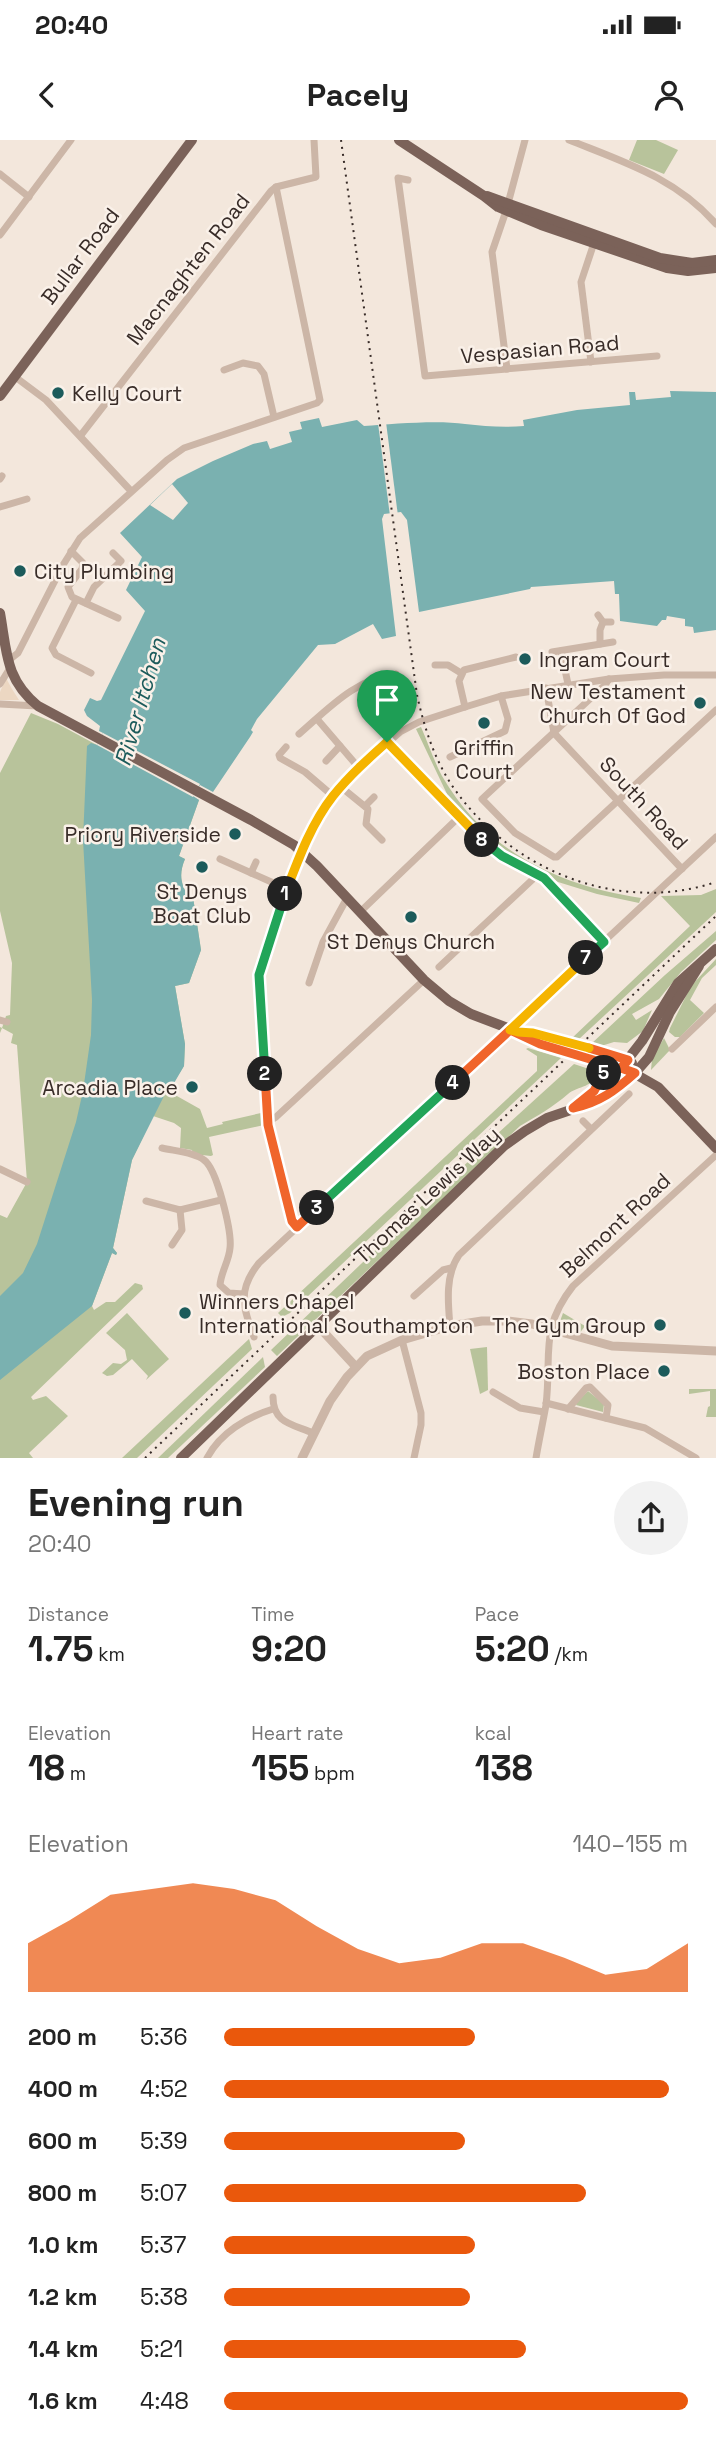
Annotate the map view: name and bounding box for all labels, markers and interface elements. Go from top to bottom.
text: 20:40 [35,8,108,42]
text: Pacely [307,75,409,115]
icon: back [28,76,66,114]
icon: person [650,76,688,114]
street label: Macnaghten Road [120,188,256,350]
street label: Bullar Road [35,202,125,310]
street label: Vespasian Road [459,329,621,369]
place label: Kelly Court [72,380,182,407]
marker: Kelly Court [50,385,66,401]
place label: City Plumbing [34,558,174,585]
marker: City Plumbing [12,563,28,579]
water label: River Itchen [107,634,173,769]
place label: Ingram Court [539,646,670,673]
marker: Ingram Court [517,651,533,667]
pin [357,670,417,742]
place label: New Testament Church Of God [530,678,686,729]
icon: arrive [368,681,406,719]
marker: New Testament Church Of God [692,695,708,711]
marker: Griffin Court [476,715,492,731]
place label: Griffin Court [454,734,514,785]
street label: South Road [594,751,694,855]
place label: Priory Riverside [65,821,221,848]
pin: 8 [464,822,500,858]
marker: Priory Riverside [227,826,243,842]
text: 8 [476,827,487,852]
marker: St Denys Boat Club [194,859,210,875]
pin: 1 [268,876,302,912]
place label: St Denys Boat Club [153,878,251,929]
text: 1 [280,881,289,906]
marker: St Denys Church [403,909,419,925]
place label: St Denys Church [327,928,495,955]
pin: 7 [568,940,604,976]
text: 7 [580,945,591,970]
pin: 2 [247,1056,282,1091]
pin: 5 [586,1056,622,1090]
text: 5 [598,1060,609,1085]
text: 2 [259,1061,270,1086]
pin: 4 [435,1066,470,1100]
text: 4 [446,1070,459,1095]
place label: Arcadia Place [42,1074,178,1101]
marker: Arcadia Place [184,1079,200,1095]
street label: Thomas Lewis Way [349,1121,505,1269]
street label: Belmont Road [554,1167,676,1283]
pin: 3 [300,1190,334,1226]
text: 3 [311,1195,322,1220]
place label: Winners Chapel International Southampton [199,1288,474,1339]
marker: Winners Chapel International Southampton [177,1305,193,1321]
place label: The Gym Group [492,1312,646,1339]
marker: The Gym Group [652,1317,668,1333]
place label: Boston Place [517,1358,650,1385]
marker: Boston Place [656,1363,672,1379]
text: Evening run [28,1479,244,1527]
button: share [614,1481,688,1555]
text: 20:40 [28,1529,92,1559]
text: Distance [28,1602,109,1627]
text: Time [251,1602,295,1627]
text: Pace [475,1602,519,1627]
text: 1.75 [28,1627,93,1671]
text: 9:20 [251,1627,327,1671]
text: 5:20 [475,1627,550,1671]
text: km [93,1642,125,1667]
text: /km [550,1642,588,1667]
text: Elevation [28,1721,111,1746]
text: Heart rate [251,1721,344,1746]
text: kcal [475,1721,511,1746]
text: 18 [28,1746,65,1790]
text: 155 [251,1746,309,1790]
text: 138 [475,1746,533,1790]
text: m [65,1761,86,1786]
text: bpm [309,1761,355,1786]
text: Elevation [28,1829,129,1859]
text: 140–155 m [572,1829,688,1859]
text: 200 m [28,2022,97,2052]
text: 5:36 [140,2022,188,2052]
text: 400 m [28,2074,98,2104]
text: 4:52 [140,2074,188,2104]
text: 600 m [28,2126,98,2156]
text: 5:39 [140,2126,188,2156]
text: 800 m [28,2178,97,2208]
text: 5:07 [140,2178,187,2208]
text: 1.0 km [28,2230,98,2260]
text: 5:37 [140,2230,186,2260]
text: 1.2 km [28,2282,97,2312]
text: 5:38 [140,2282,188,2312]
text: 1.4 km [28,2334,98,2364]
text: 5:21 [140,2334,183,2364]
text: 1.6 km [28,2386,98,2416]
text: 4:48 [140,2386,189,2416]

